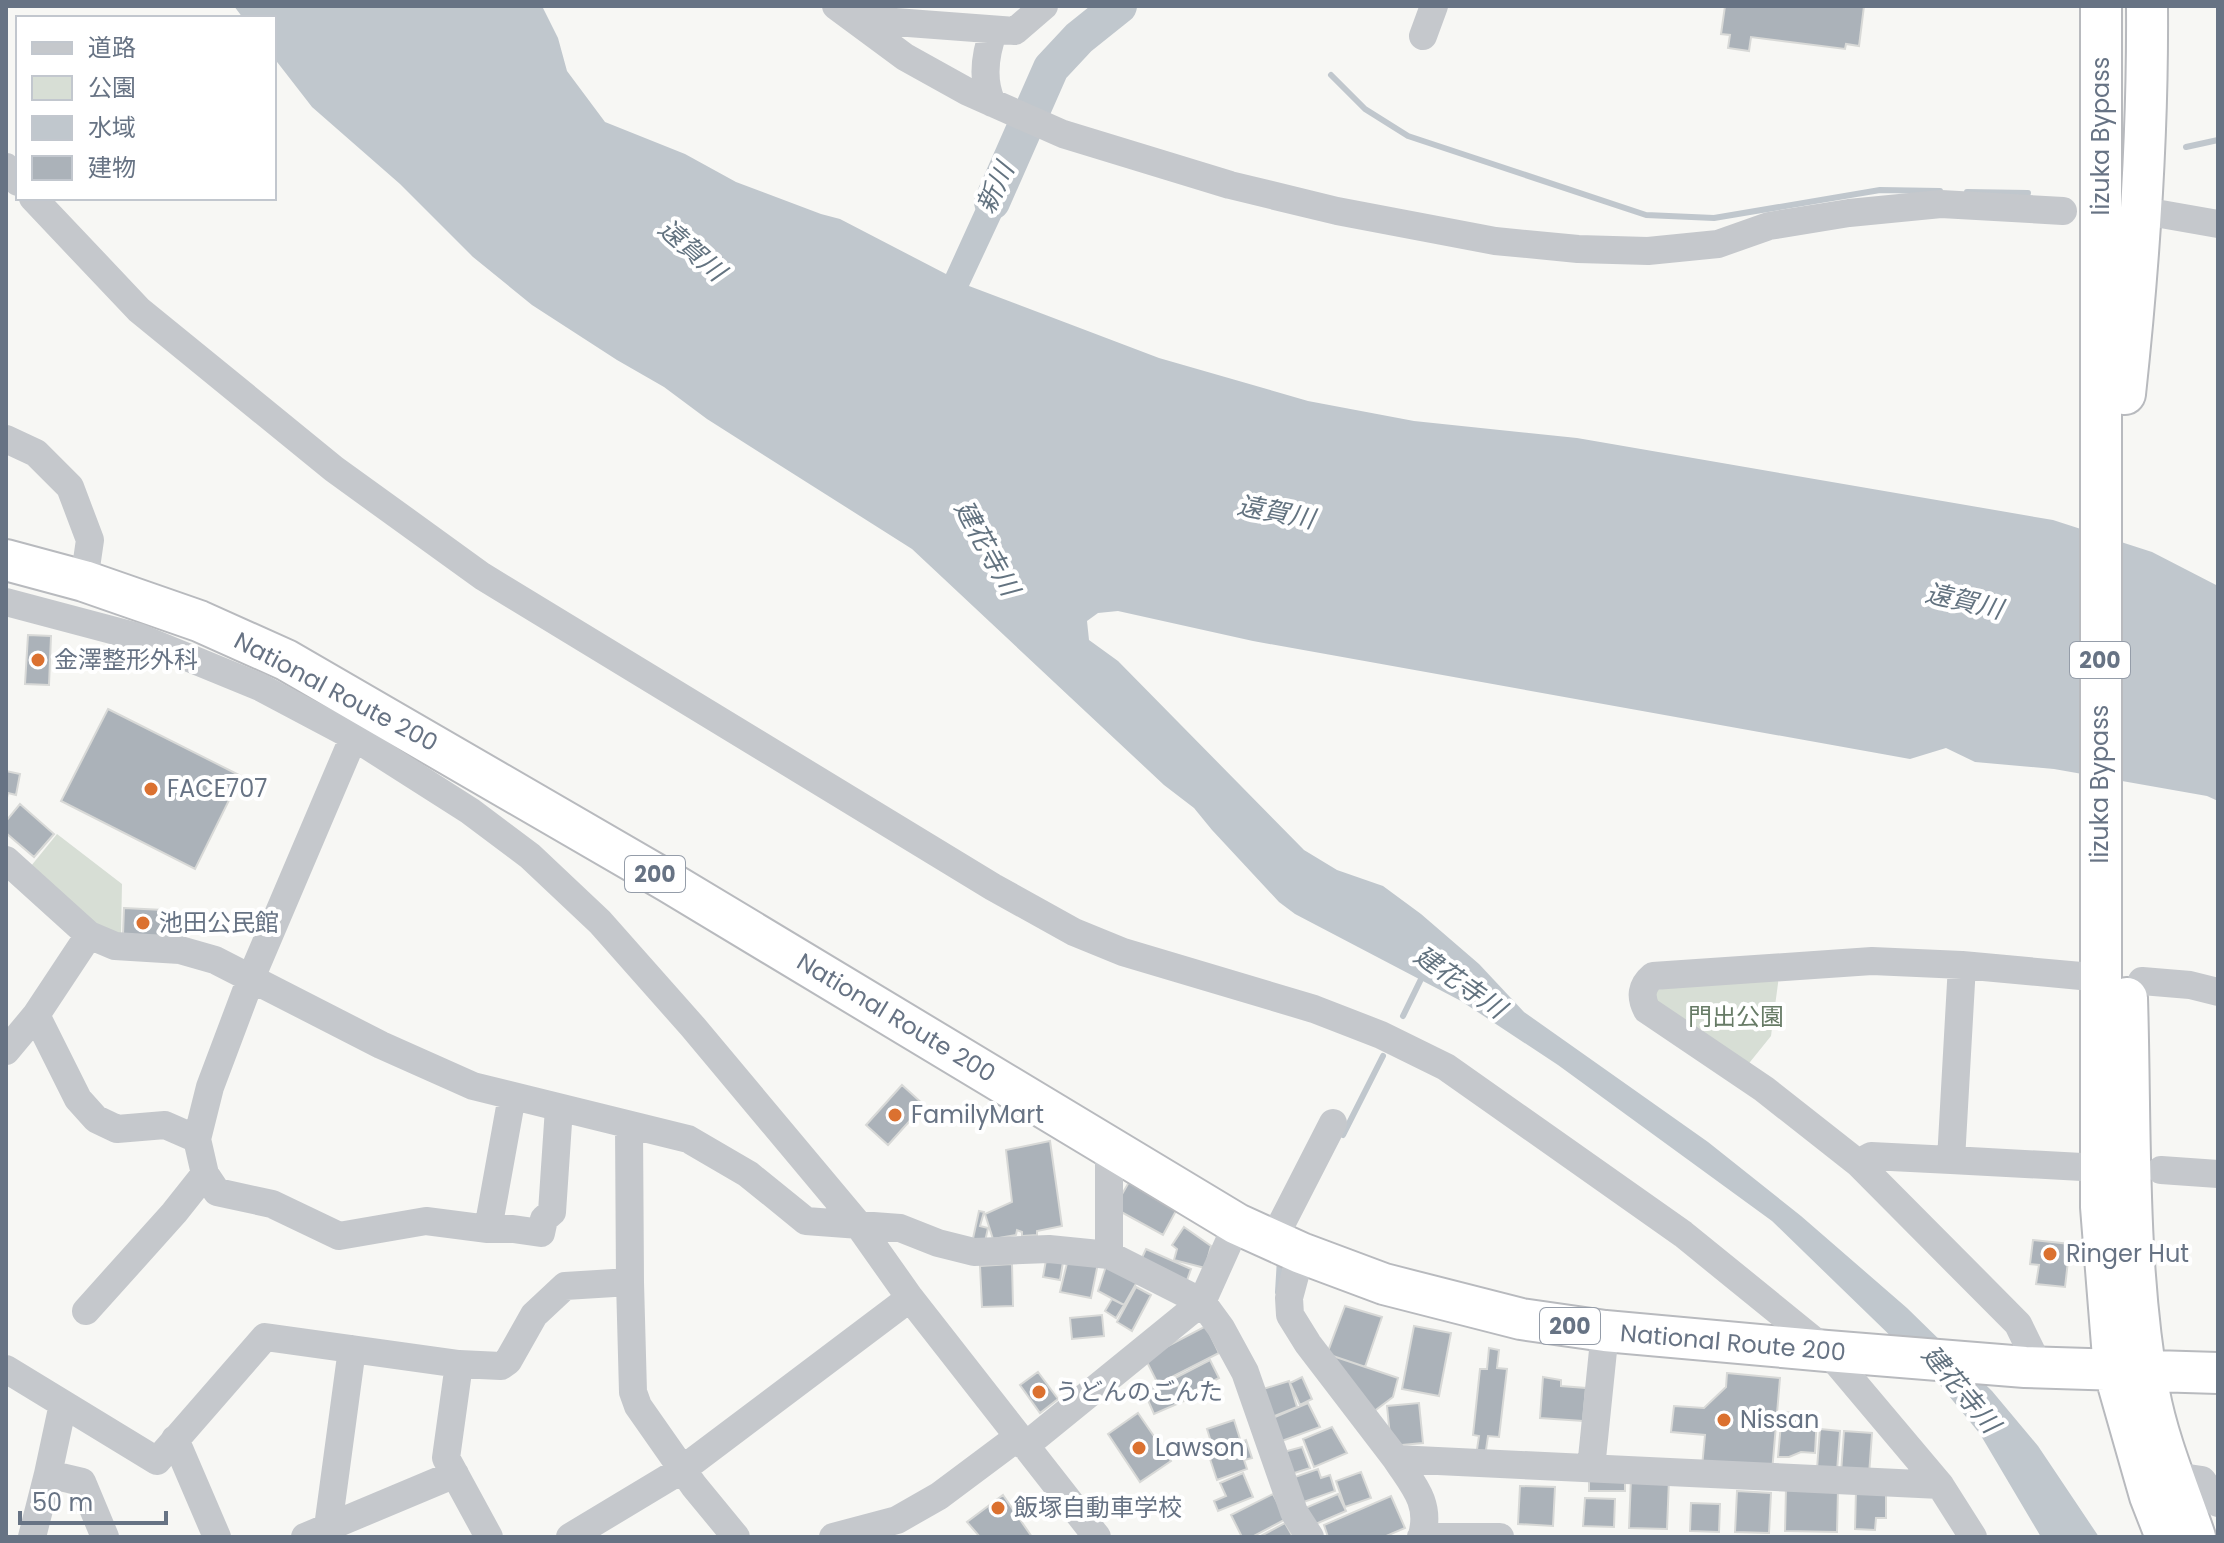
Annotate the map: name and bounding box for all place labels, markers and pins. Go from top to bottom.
place label: 金澤整形外科 [54,643,198,676]
marker: 金澤整形外科 [29,651,47,669]
place label: FACE707 [167,772,267,805]
marker: FACE707 [142,780,160,798]
place label: 池田公民館 [159,906,279,939]
marker: 池田公民館 [134,914,152,932]
place label: FamilyMart [911,1098,1044,1131]
marker: FamilyMart [886,1106,904,1124]
place label: Ringer Hut [2066,1237,2189,1270]
marker: Ringer Hut [2041,1245,2059,1263]
place label: うどんのごんた [1055,1375,1223,1408]
marker: うどんのごんた [1030,1383,1048,1401]
place label: Nissan [1740,1403,1819,1436]
marker: Nissan [1715,1411,1733,1429]
place label: Lawson [1155,1431,1245,1464]
marker: Lawson [1130,1439,1148,1457]
place label: 飯塚自動車学校 [1014,1491,1182,1524]
marker: 飯塚自動車学校 [989,1499,1007,1517]

